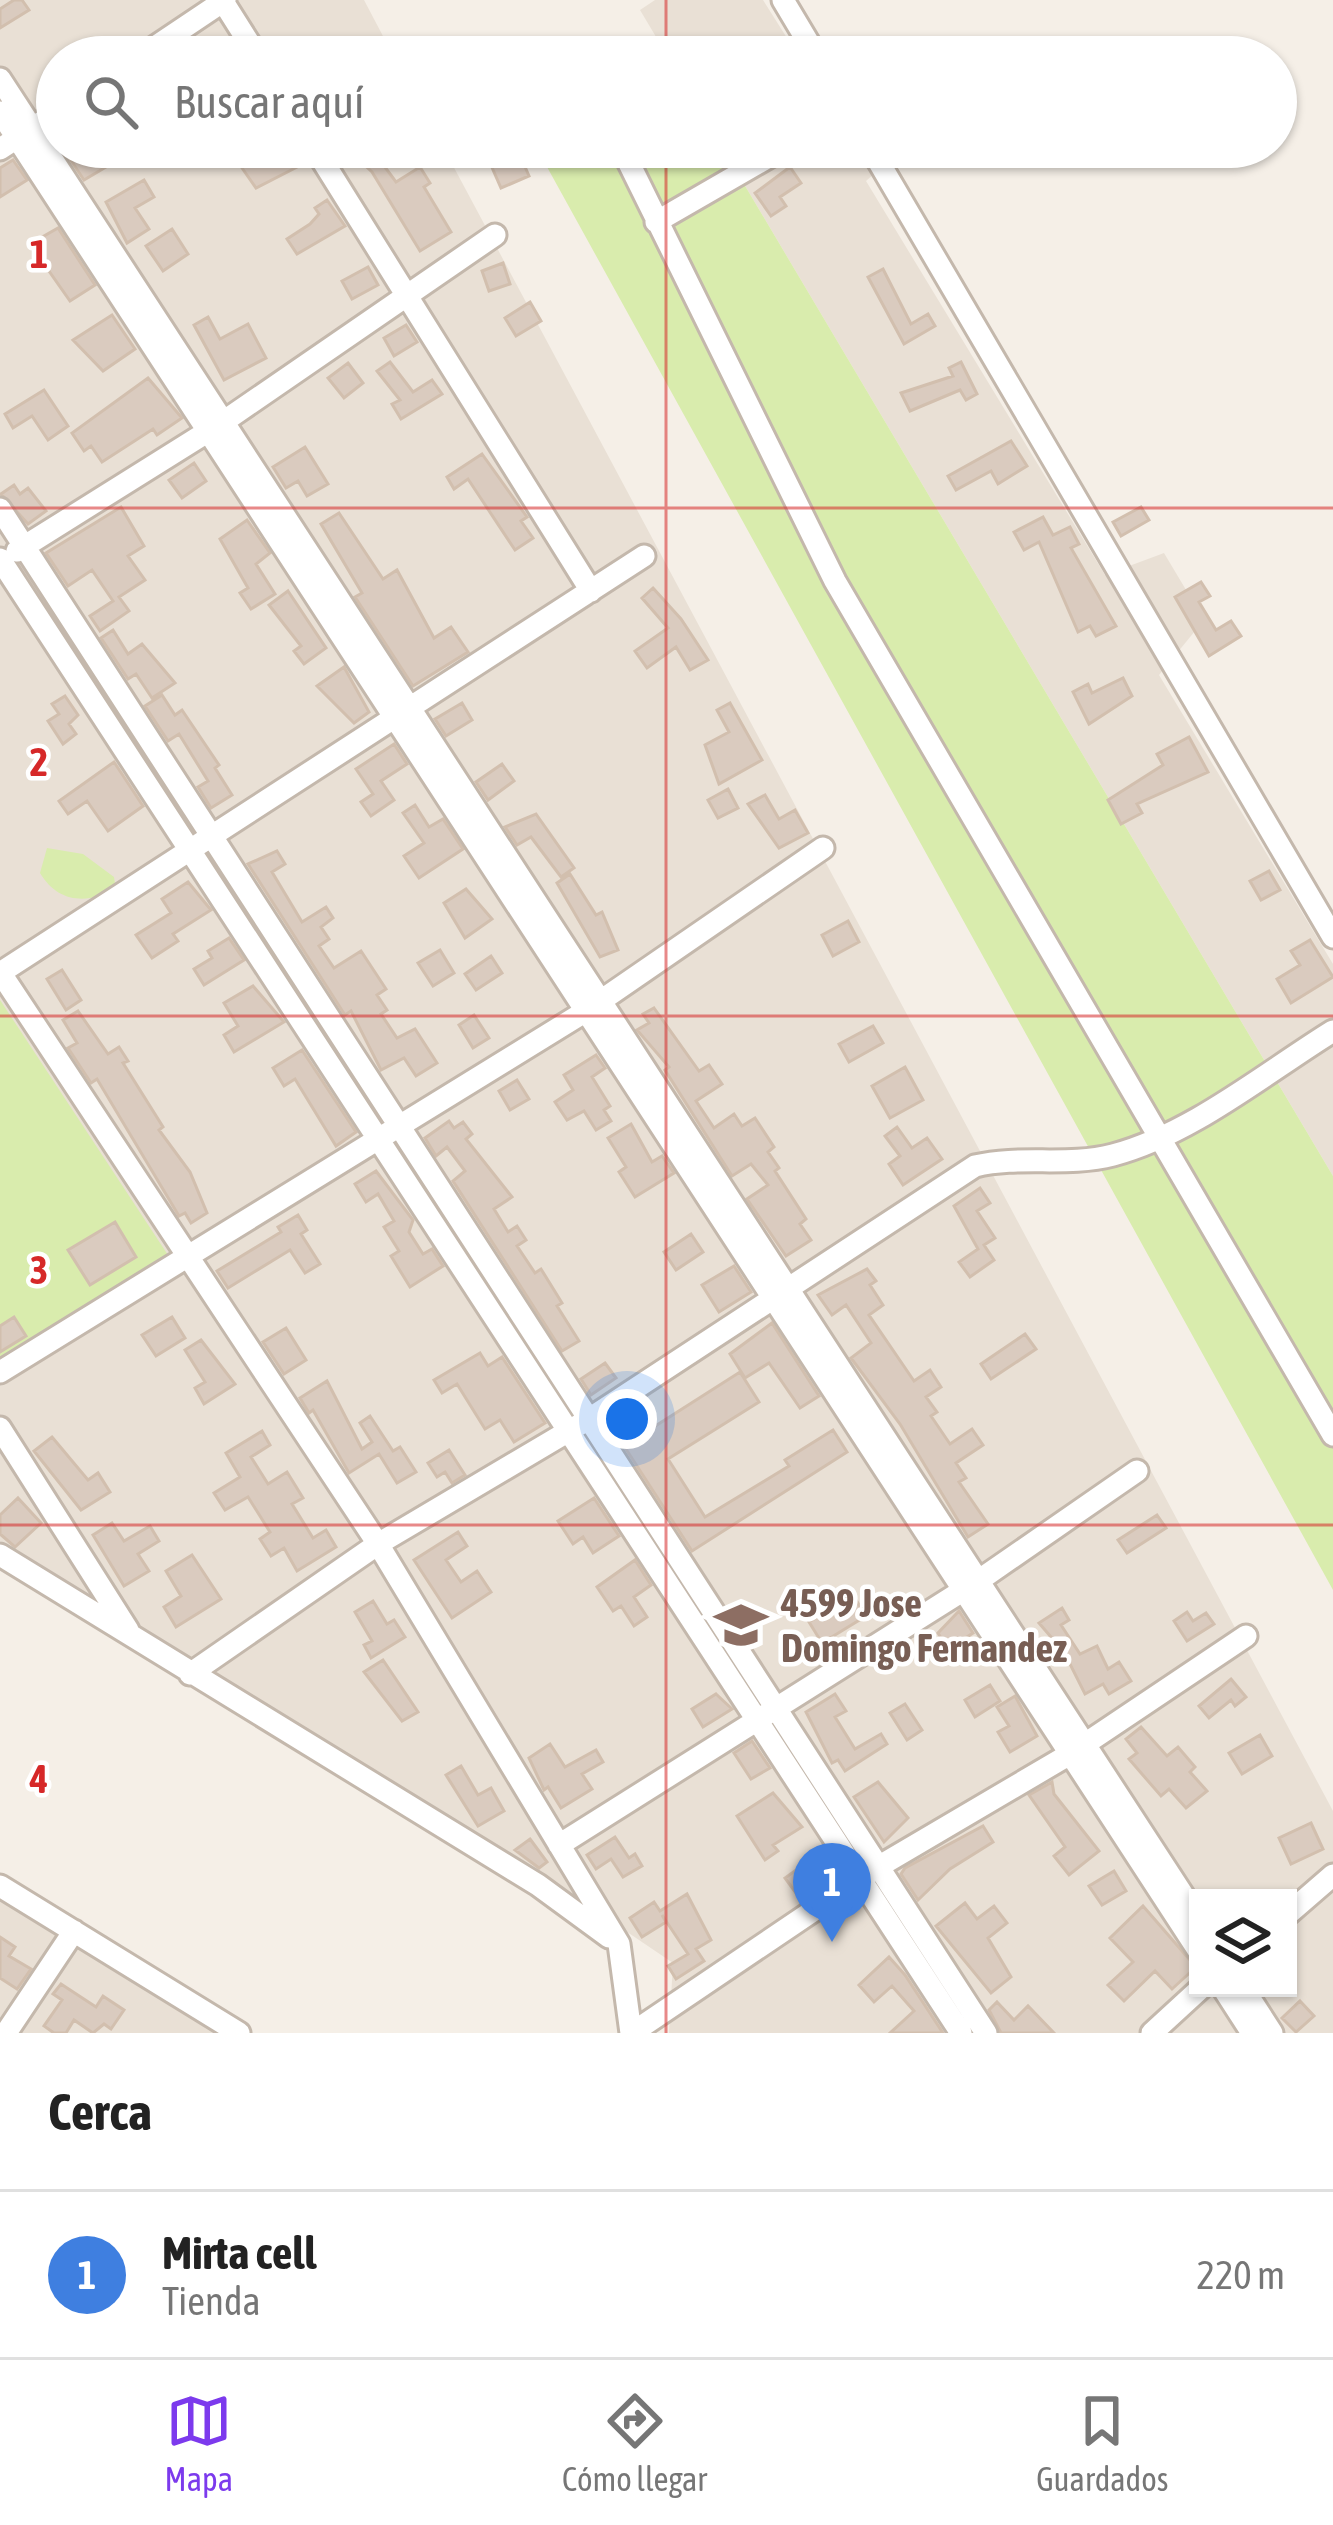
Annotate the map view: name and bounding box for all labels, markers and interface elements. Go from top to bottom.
search box [36,36,1297,168]
icon: search [78,69,144,135]
text: Buscar aquí [174,76,364,128]
text: 1 [30,232,48,276]
text: 2 [30,740,48,784]
text: 3 [30,1248,48,1292]
your location [597,1389,657,1449]
place label: 4599 Jose Domingo Fernandez [780,1581,1067,1670]
school or university icon: 4599 Jose Domingo Fernandez [712,1596,770,1654]
text: 4 [29,1757,48,1801]
pin: 1 [793,1843,871,1942]
map controls [1189,1889,1297,1997]
button: layers [1189,1889,1297,1997]
text: Cerca [48,2082,152,2141]
text: Mirta cell [162,2227,316,2279]
text: 1 [78,2253,96,2297]
text: 220 m [1197,2253,1285,2297]
text: Tienda [162,2279,261,2323]
tab: Mapa [165,2388,233,2498]
tab: Cómo llegar [562,2388,707,2498]
tab: Guardados [1036,2388,1168,2498]

